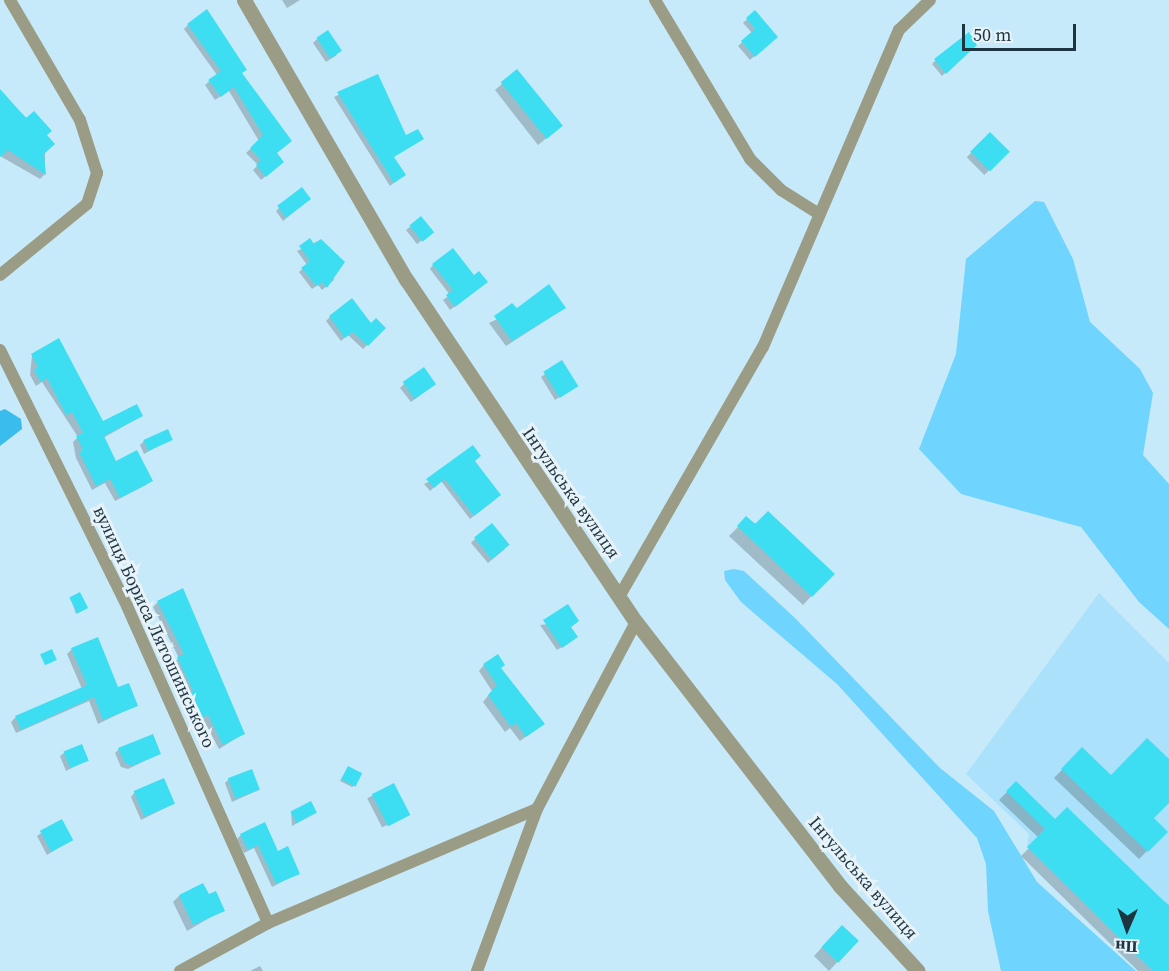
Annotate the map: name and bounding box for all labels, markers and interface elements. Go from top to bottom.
scale bar [965,12,1079,50]
text: 50 m [973,22,1011,47]
street label: Інгульська вулиця [518,423,624,563]
street label: вулиця Бориса Лятошинського [88,503,220,751]
street label: Інгульська вулиця [804,812,922,944]
north arrow [1097,899,1157,959]
text: Пн [1115,936,1138,958]

